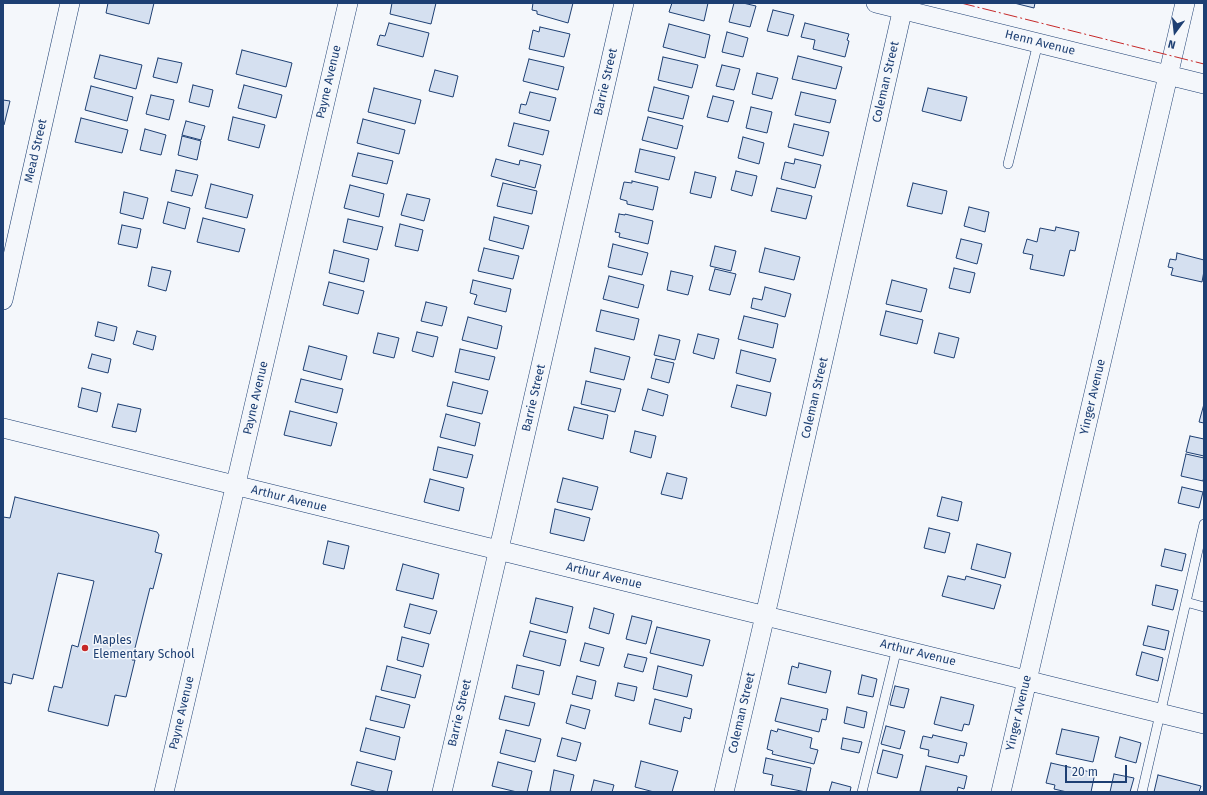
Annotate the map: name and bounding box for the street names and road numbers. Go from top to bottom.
street label: Henn Avenue [1003,27,1077,59]
street label: Coleman Street [870,40,902,124]
street label: Payne Avenue [314,44,344,120]
street label: Barrie Street [591,47,621,117]
street label: Mead Street [22,118,50,184]
street label: Coleman Street [799,356,831,440]
street label: Yinger Avenue [1077,358,1109,436]
street label: Payne Avenue [241,360,271,436]
street label: Barrie Street [519,363,549,433]
street label: Arthur Avenue [250,483,328,515]
street label: Arthur Avenue [565,560,643,592]
street label: Arthur Avenue [879,637,957,669]
street label: Coleman Street [726,671,758,755]
street label: Yinger Avenue [1003,674,1035,752]
street label: Payne Avenue [167,675,197,751]
street label: Barrie Street [445,678,475,748]

